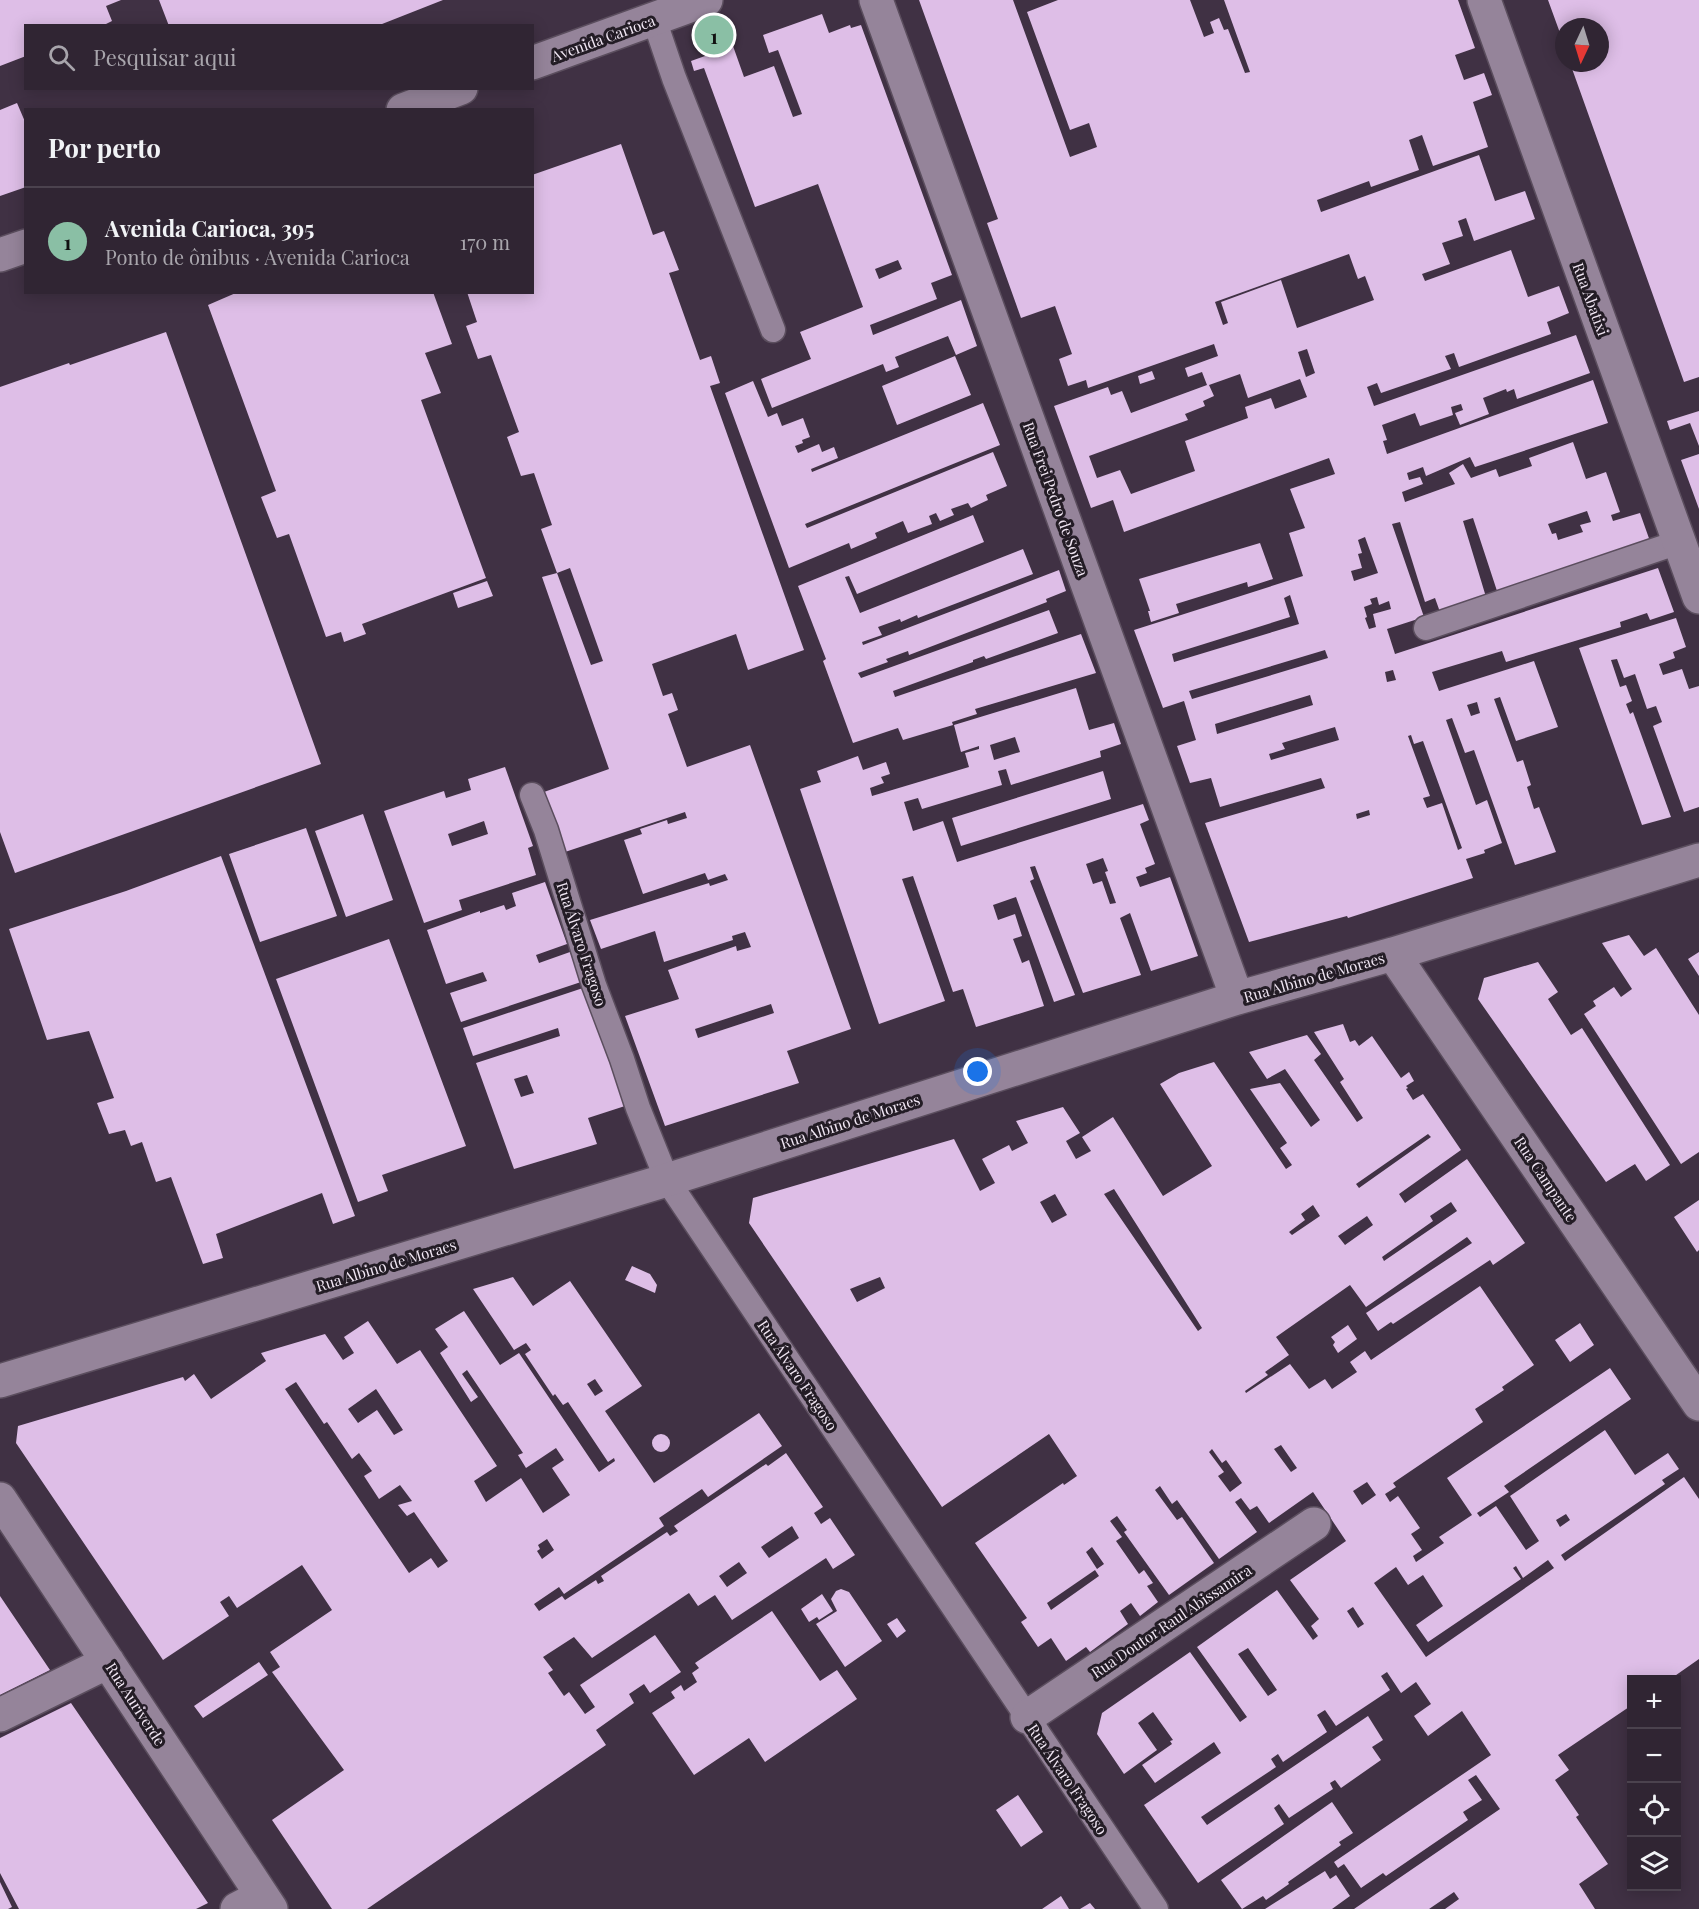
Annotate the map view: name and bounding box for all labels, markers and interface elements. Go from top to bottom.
street label: Avenida Carioca [547,10,658,66]
pin: 1 [694,12,734,57]
north arrow [1555,18,1609,72]
search box [24,24,534,90]
icon: search [45,41,78,74]
text: Pesquisar aqui [93,42,236,72]
text: Por perto [48,130,161,165]
text: Avenida Carioca, 395 [105,213,314,243]
text: 1 [64,228,71,255]
text: 170 m [460,228,510,255]
text: Ponto de ônibus · Avenida Carioca [105,243,410,270]
street label: Rua Abatixi [1569,260,1614,339]
street label: Rua Frei Pedro de Souza [1019,419,1093,580]
street label: Rua Álvaro Fragoso [553,879,611,1009]
street label: Rua Albino de Moraes [1241,947,1387,1007]
your location [963,1057,992,1086]
street label: Rua Albino de Moraes [778,1089,922,1153]
street label: Rua Campante [1510,1133,1582,1225]
street label: Rua Albino de Moraes [313,1234,459,1296]
street label: Rua Álvaro Fragoso [754,1316,842,1434]
street label: Rua Doutor Raul Abissamira [1087,1559,1256,1682]
street label: Rua Auriverde [102,1659,170,1749]
map controls [1627,1675,1681,1891]
button: + [1627,1675,1681,1729]
street label: Rua Álvaro Fragoso [1024,1720,1112,1838]
button: − [1627,1729,1681,1783]
button: locate [1627,1783,1681,1837]
button: layers [1627,1837,1681,1891]

